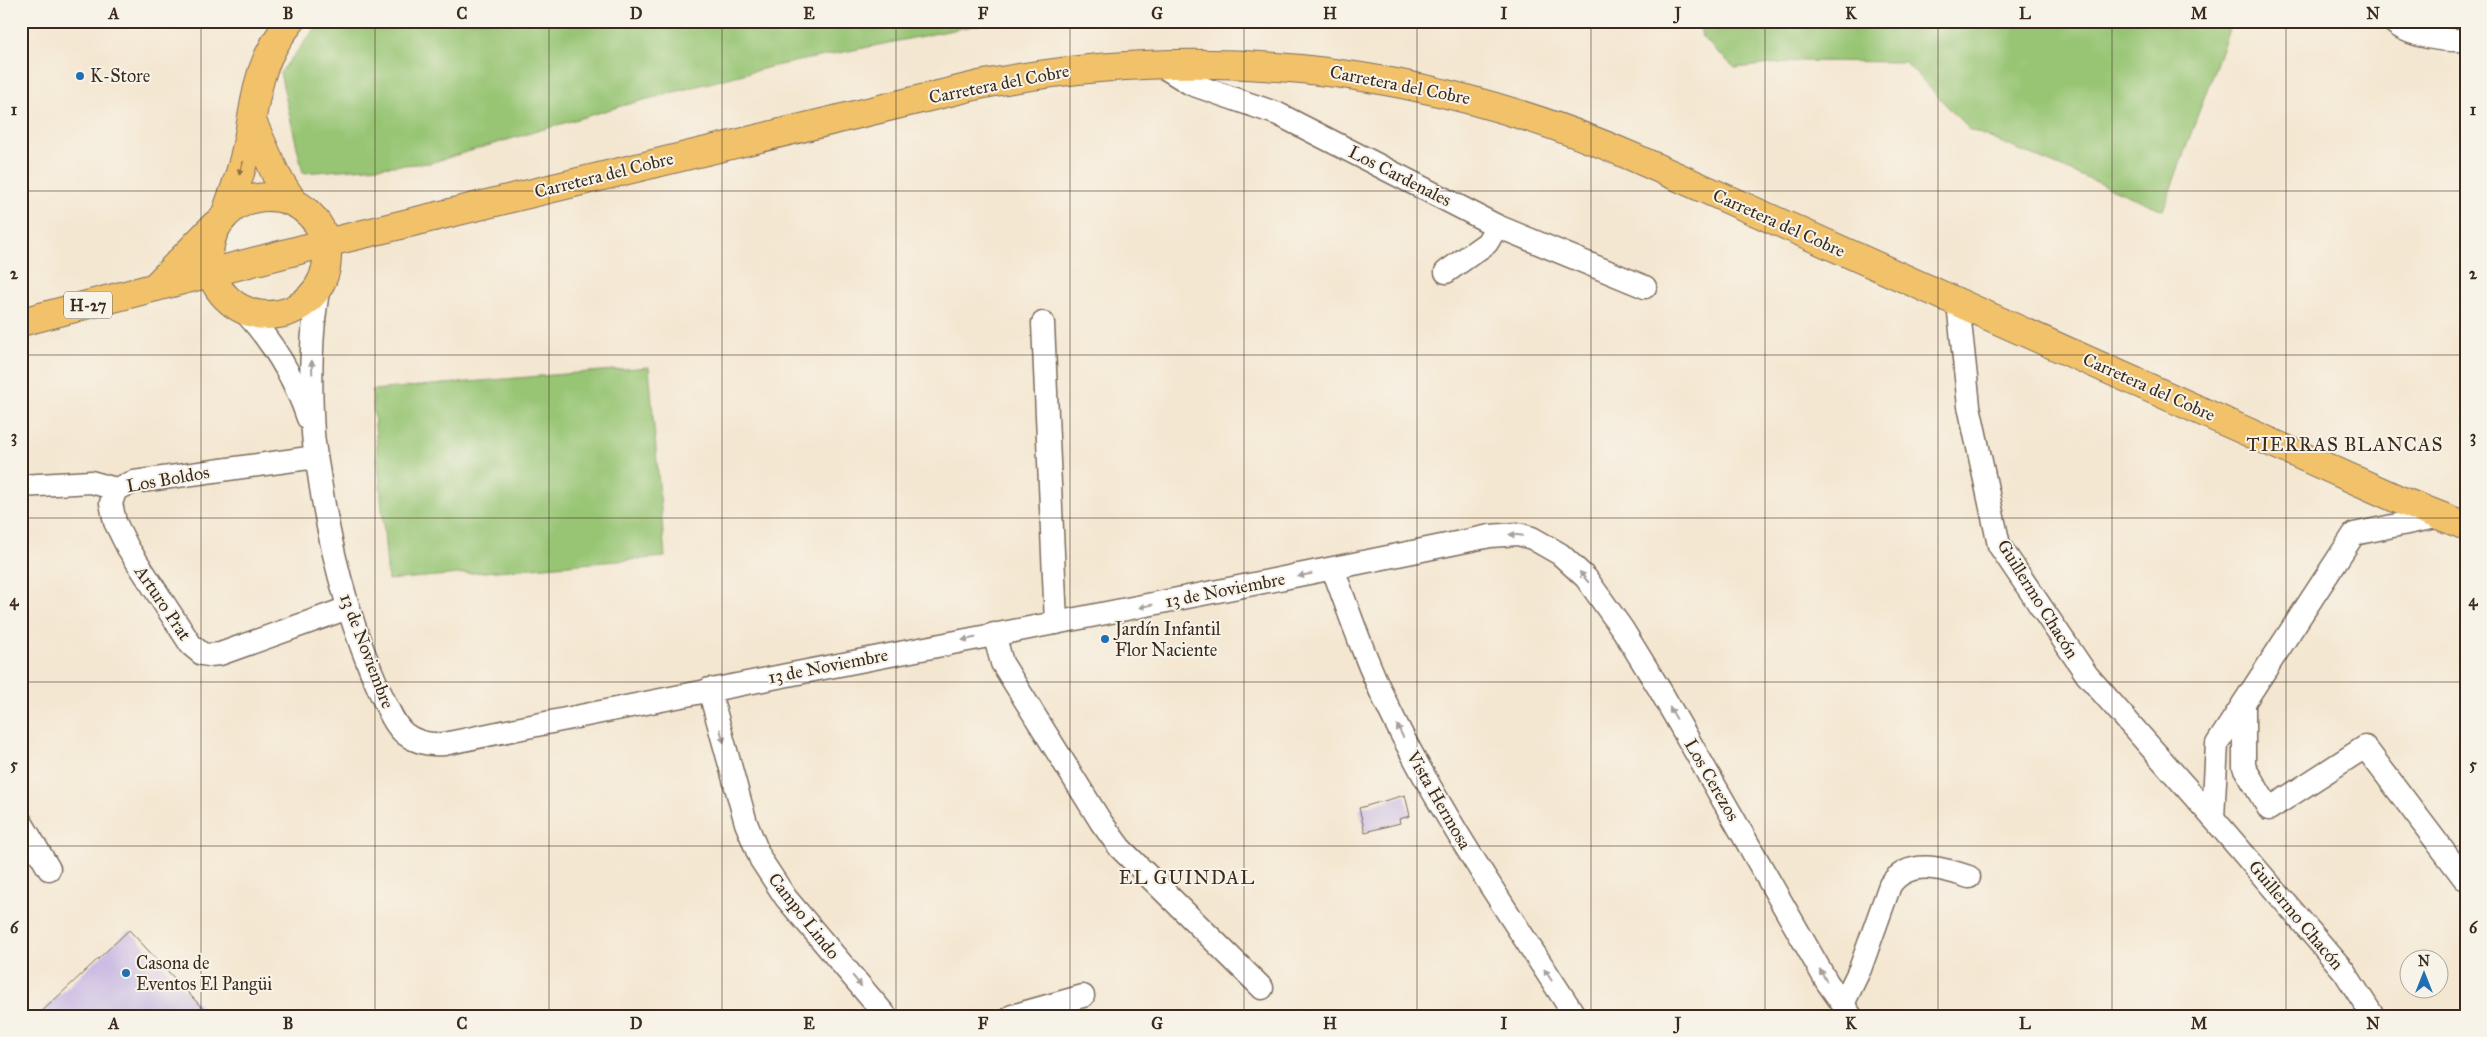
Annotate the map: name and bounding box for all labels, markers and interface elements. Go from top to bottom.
text: A [108,4,120,23]
text: B [283,4,293,23]
text: C [457,4,468,23]
text: D [630,4,643,23]
text: E [803,4,815,23]
text: F [978,4,989,23]
text: G [1151,4,1163,23]
text: H [1323,4,1337,23]
text: I [1501,4,1508,23]
text: J [1673,4,1682,24]
text: K [1845,4,1857,23]
text: L [2019,4,2031,23]
text: M [2191,4,2208,23]
text: N [2366,4,2380,23]
street label: Carretera del Cobre [927,60,1071,108]
street label: Carretera del Cobre [1328,61,1472,109]
place label: K-Store [90,65,150,87]
marker: K-Store [74,70,86,82]
text: 1 [11,100,18,119]
text: 1 [2470,100,2477,119]
street label: Los Cardenales [1345,141,1455,211]
street label: Carretera del Cobre [532,147,676,203]
one-way arrow [237,161,245,176]
street label: Carretera del Cobre [1709,184,1849,262]
text: 2 [10,264,19,283]
text: 2 [2469,264,2478,283]
road number: H-27 [64,292,112,318]
street label: Carretera del Cobre [2079,348,2219,426]
one-way arrow [308,359,316,375]
text: 3 [11,427,17,447]
text: 3 [2470,427,2476,447]
district label: TIERRAS BLANCAS [2247,433,2443,456]
street label: Los Boldos [125,461,211,497]
one-way arrow [1508,531,1524,539]
street label: Guillermo Chacón [1993,535,2084,663]
street label: Arturo Prat [129,561,196,645]
street label: 13 de Noviembre [1163,568,1287,612]
one-way arrow [1297,571,1313,579]
one-way arrow [1579,571,1590,583]
street label: 13 de Noviembre [335,590,399,712]
text: 4 [10,591,20,611]
text: 4 [2469,591,2479,611]
one-way arrow [1137,602,1153,610]
place label: Jardín Infantil Flor Naciente [1113,618,1221,661]
marker: Jardín Infantil Flor Naciente [1099,633,1111,645]
one-way arrow [960,636,976,644]
street label: 13 de Noviembre [766,644,890,688]
one-way arrow [1669,706,1678,719]
one-way arrow [1396,724,1404,739]
one-way arrow [718,728,726,743]
street label: Los Cerezos [1680,735,1744,825]
street label: Vista Hermosa [1401,746,1476,853]
text: 5 [10,755,18,774]
text: 5 [2469,755,2477,774]
street label: Guillermo Chacón [2244,856,2348,974]
district label: EL GUINDAL [1119,866,1255,889]
street label: Campo Lindo [764,869,844,963]
text: 6 [10,918,19,937]
text: 6 [2469,918,2478,937]
north arrow [2400,950,2450,1000]
place label: Casona de Eventos El Pangüi [136,952,272,996]
text: N [2418,953,2430,970]
marker: Casona de Eventos El Pangüi [120,967,132,979]
one-way arrow [1544,968,1553,981]
one-way arrow [1819,969,1828,982]
one-way arrow [851,975,862,988]
text: A [108,1014,120,1033]
text: B [283,1014,293,1033]
text: C [457,1014,468,1033]
text: D [630,1014,643,1033]
text: E [803,1014,815,1033]
text: F [978,1014,989,1033]
text: G [1151,1014,1163,1033]
text: H [1323,1014,1337,1033]
text: I [1501,1014,1508,1033]
text: J [1673,1014,1682,1034]
text: K [1845,1014,1857,1033]
text: L [2019,1014,2031,1033]
text: M [2191,1014,2208,1033]
text: N [2366,1014,2380,1033]

